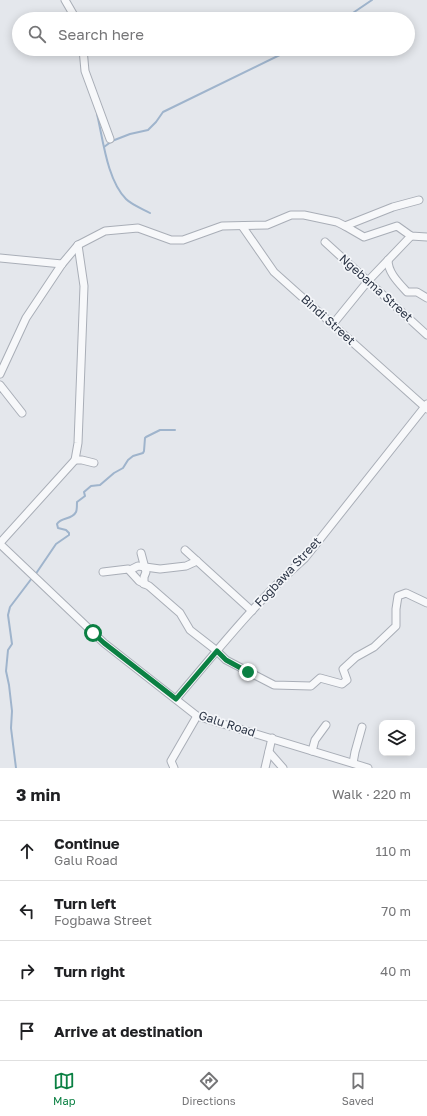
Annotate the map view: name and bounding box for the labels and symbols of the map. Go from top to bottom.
street label: Ngebama Street [337,251,416,325]
street label: Bindi Street [298,291,359,348]
street label: Fogbawa Street [251,533,324,610]
route start [84,624,102,642]
route end [239,663,257,681]
street label: Galu Road [197,707,257,740]

